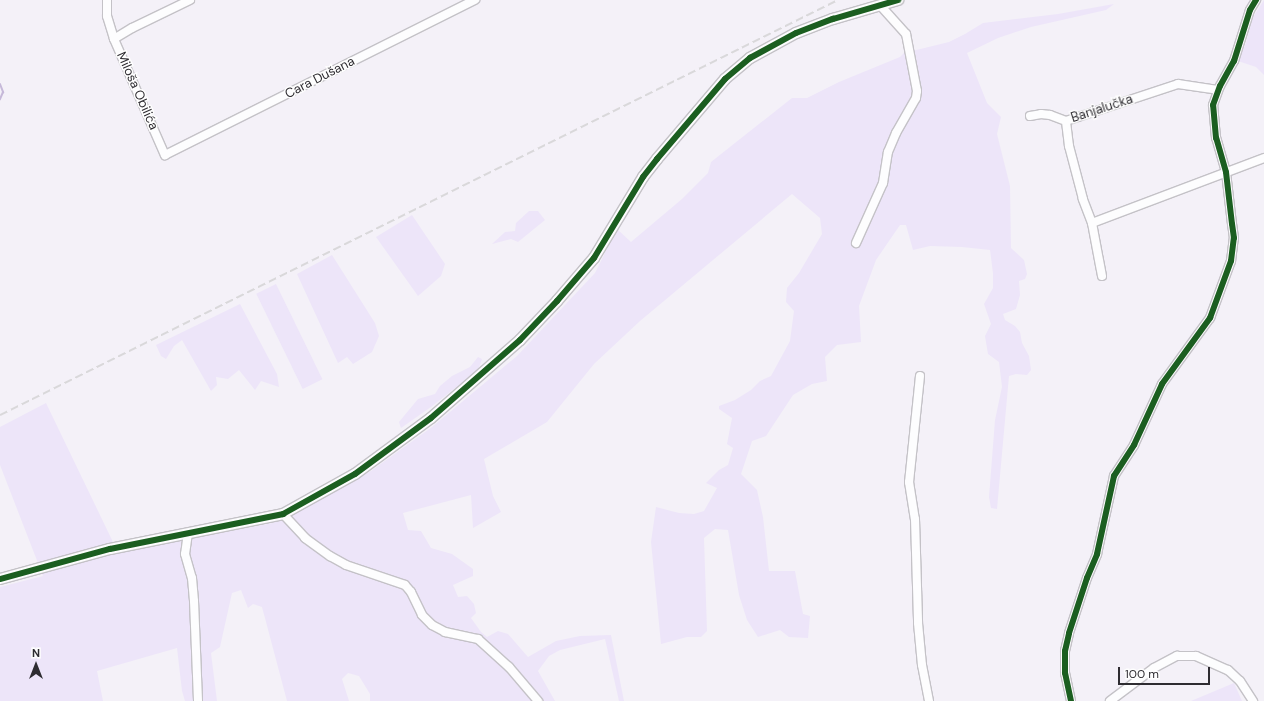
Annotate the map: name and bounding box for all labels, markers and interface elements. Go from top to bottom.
street label: Miloša Obilića [113,50,161,132]
street label: Cara Dušana [282,54,358,102]
street label: Banjalučka [1069,92,1135,126]
north arrow [16,645,56,685]
text: N [32,646,40,660]
scale bar [1120,659,1212,685]
text: 100 m [1125,666,1159,682]

